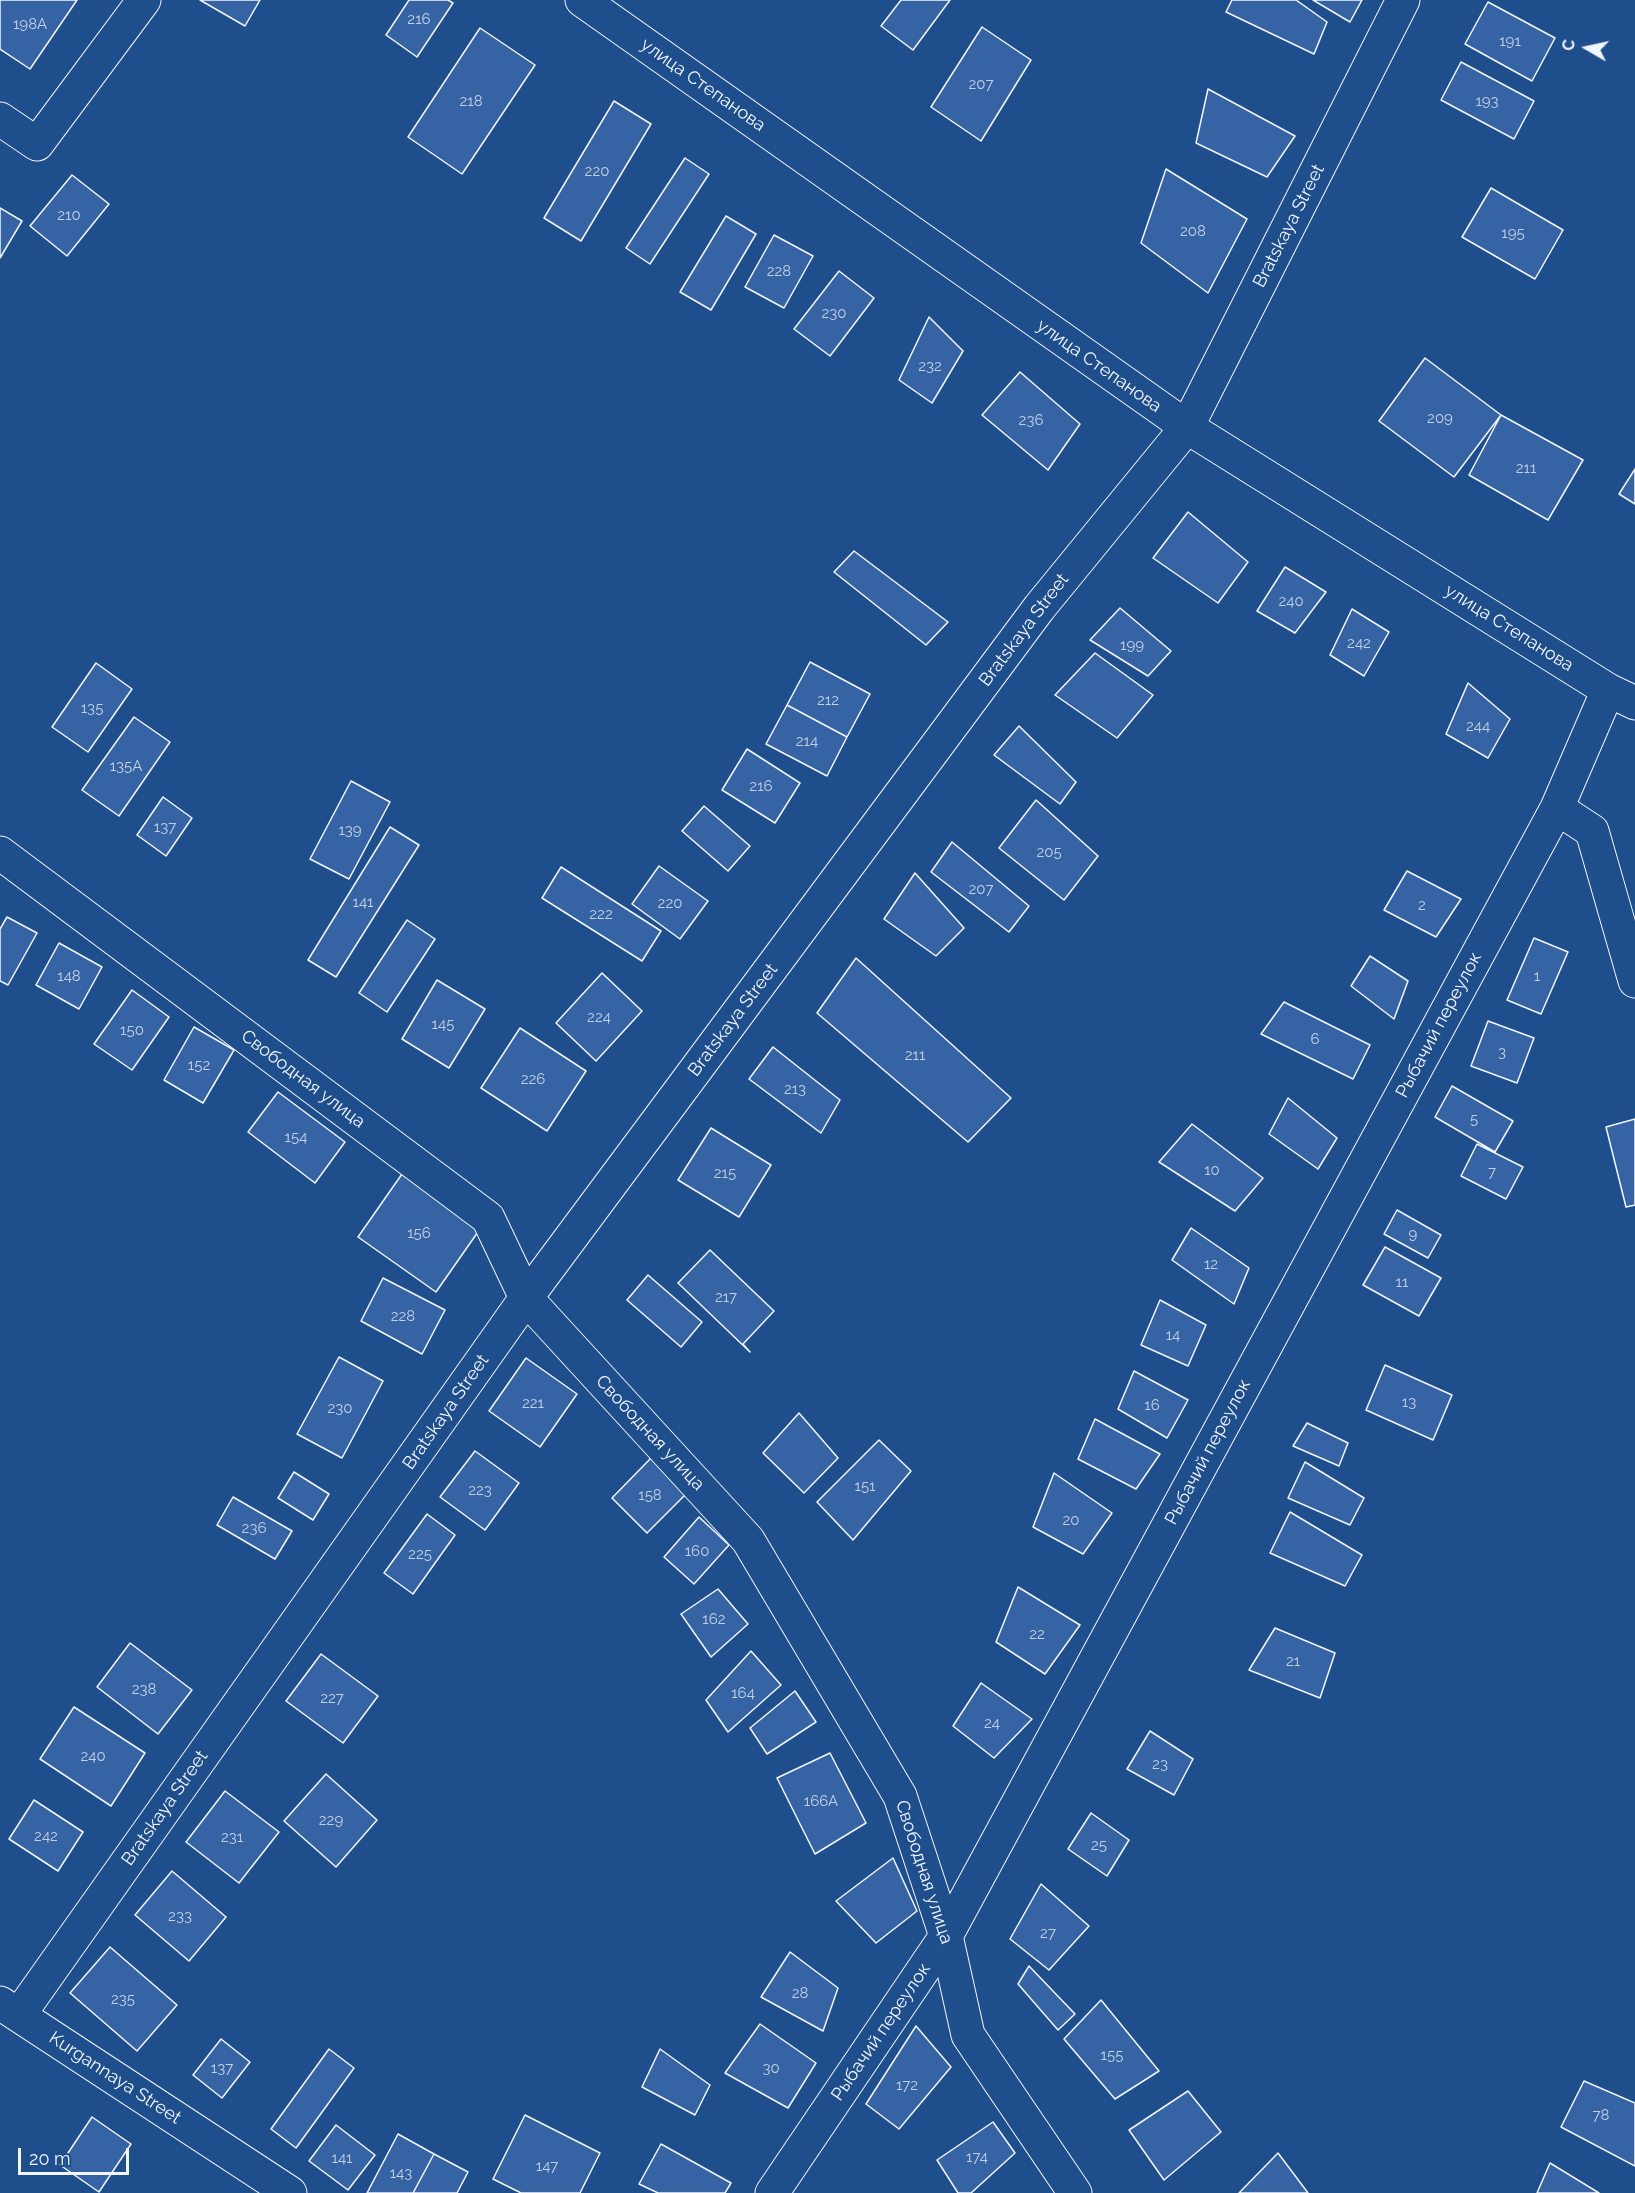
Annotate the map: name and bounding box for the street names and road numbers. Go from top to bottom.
street label: улица Степанова [636,34,770,136]
street label: Bratskaya Street [1249,161,1329,291]
street label: улица Степанова [1032,315,1166,417]
street label: Bratskaya Street [975,569,1073,691]
street label: улица Степанова [1441,580,1577,676]
street label: Рыбачий переулок [1392,949,1486,1101]
street label: Bratskaya Street [684,959,782,1081]
street label: Свободная улица [237,1025,369,1133]
street label: Bratskaya Street [398,1350,494,1474]
street label: Свободная улица [591,1371,709,1495]
street label: Рыбачий переулок [1161,1376,1255,1528]
street label: Bratskaya Street [117,1746,213,1870]
street label: Свободная улица [891,1797,957,1947]
street label: Рыбачий переулок [827,1959,935,2105]
street label: Kurgannaya Street [45,2027,185,2129]

